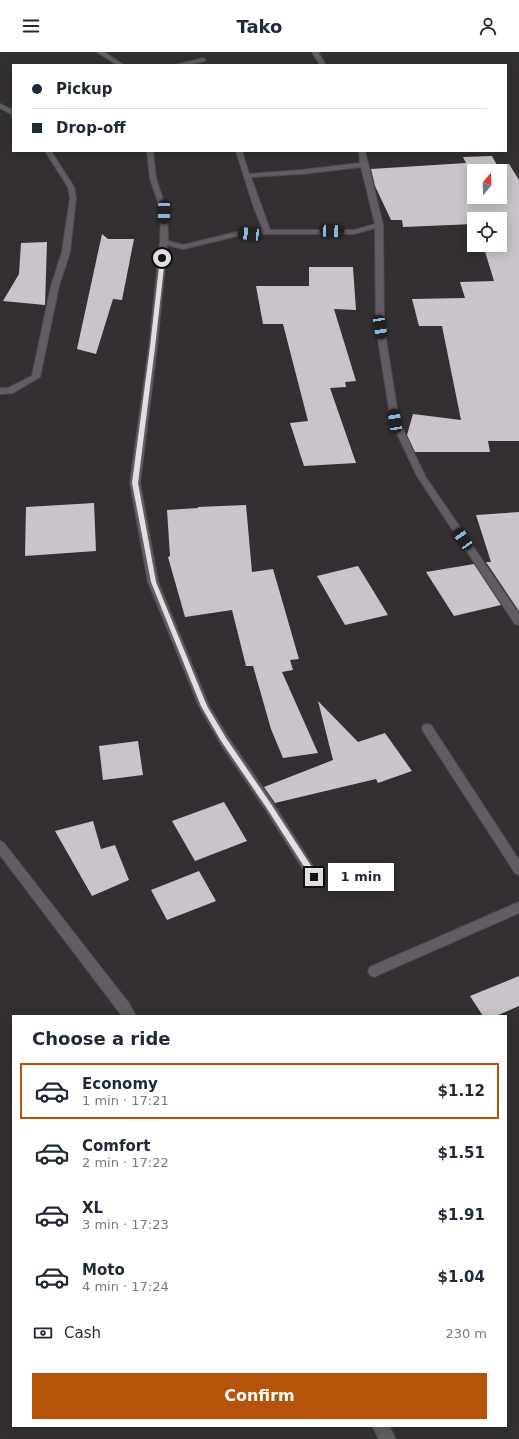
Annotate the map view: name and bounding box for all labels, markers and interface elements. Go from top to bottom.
icon: menu [20,15,42,37]
icon: person [477,15,499,37]
text: Tako [237,16,282,37]
text: Pickup [56,80,112,98]
text: Drop-off [56,119,126,137]
north arrow [467,164,507,204]
map controls [467,164,507,252]
car [158,200,170,224]
button: locate [467,212,507,252]
car [320,225,344,237]
car [237,227,263,241]
route start [153,249,171,267]
car [372,314,388,340]
car [387,408,403,434]
car [451,526,475,552]
callout: 1 min [328,863,394,891]
route end [305,868,323,886]
text: 1 min [341,869,381,884]
text: Choose a ride [32,1028,171,1049]
icon: car [34,1073,70,1109]
text: Economy [82,1075,158,1093]
text: $1.12 [438,1082,485,1100]
text: 1 min · 17:21 [82,1093,169,1108]
icon: car [34,1135,70,1171]
text: Comfort [82,1137,150,1155]
text: $1.51 [438,1144,485,1162]
text: 2 min · 17:22 [82,1155,169,1170]
icon: car [34,1197,70,1233]
text: XL [82,1199,103,1217]
text: $1.91 [438,1206,485,1224]
text: 3 min · 17:23 [82,1217,169,1232]
icon: car [34,1259,70,1295]
text: Moto [82,1261,125,1279]
text: $1.04 [438,1268,485,1286]
text: 4 min · 17:24 [82,1279,169,1294]
icon: cash [32,1322,54,1344]
text: Cash [64,1324,101,1342]
text: 230 m [445,1326,487,1341]
button: Confirm [32,1373,487,1419]

